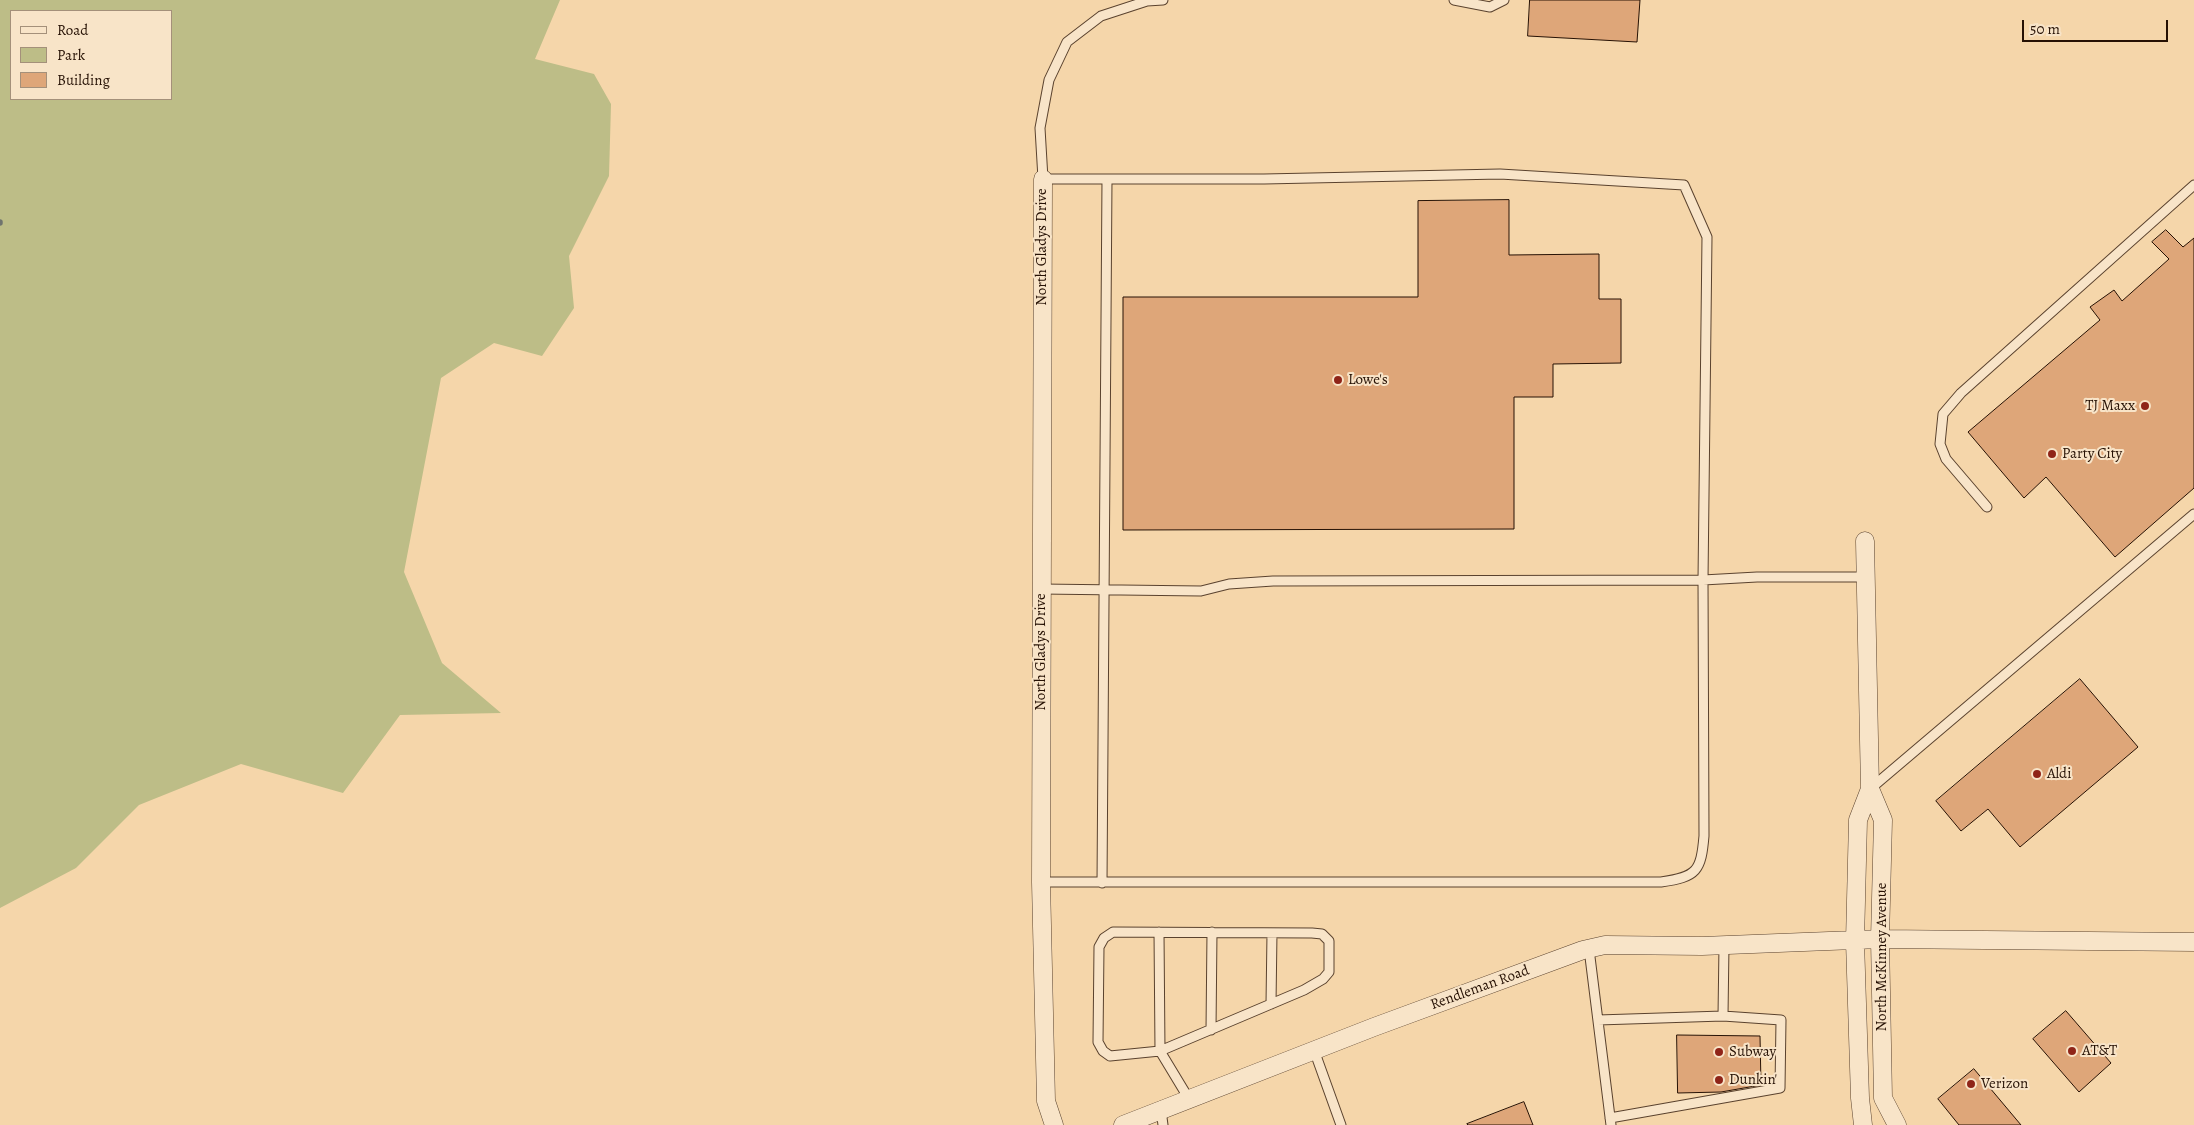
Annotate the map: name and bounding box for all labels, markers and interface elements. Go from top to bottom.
legend [10,10,172,100]
scale bar [2024,10,2170,42]
text: 50 m [2030,19,2060,39]
text: Road [57,20,88,40]
text: Park [57,45,85,65]
text: Building [57,70,110,90]
street label: North Gladys Drive [1033,188,1051,306]
place label: Lowe's [1348,371,1388,389]
marker: Lowe's [1332,374,1344,386]
place label: TJ Maxx [2085,397,2135,415]
marker: TJ Maxx [2139,400,2151,412]
place label: Party City [2062,445,2122,463]
marker: Party City [2046,448,2058,460]
street label: North Gladys Drive [1032,593,1050,711]
place label: Aldi [2047,765,2071,783]
marker: Aldi [2031,768,2043,780]
street label: North McKinney Avenue [1873,882,1891,1032]
street label: Rendleman Road [1428,962,1532,1014]
place label: AT&T [2082,1042,2117,1060]
place label: Subway [1729,1043,1776,1061]
marker: AT&T [2066,1045,2078,1057]
marker: Subway [1713,1046,1725,1058]
place label: Dunkin' [1729,1071,1777,1089]
marker: Dunkin' [1713,1074,1725,1086]
place label: Verizon [1981,1075,2028,1093]
marker: Verizon [1965,1078,1977,1090]

